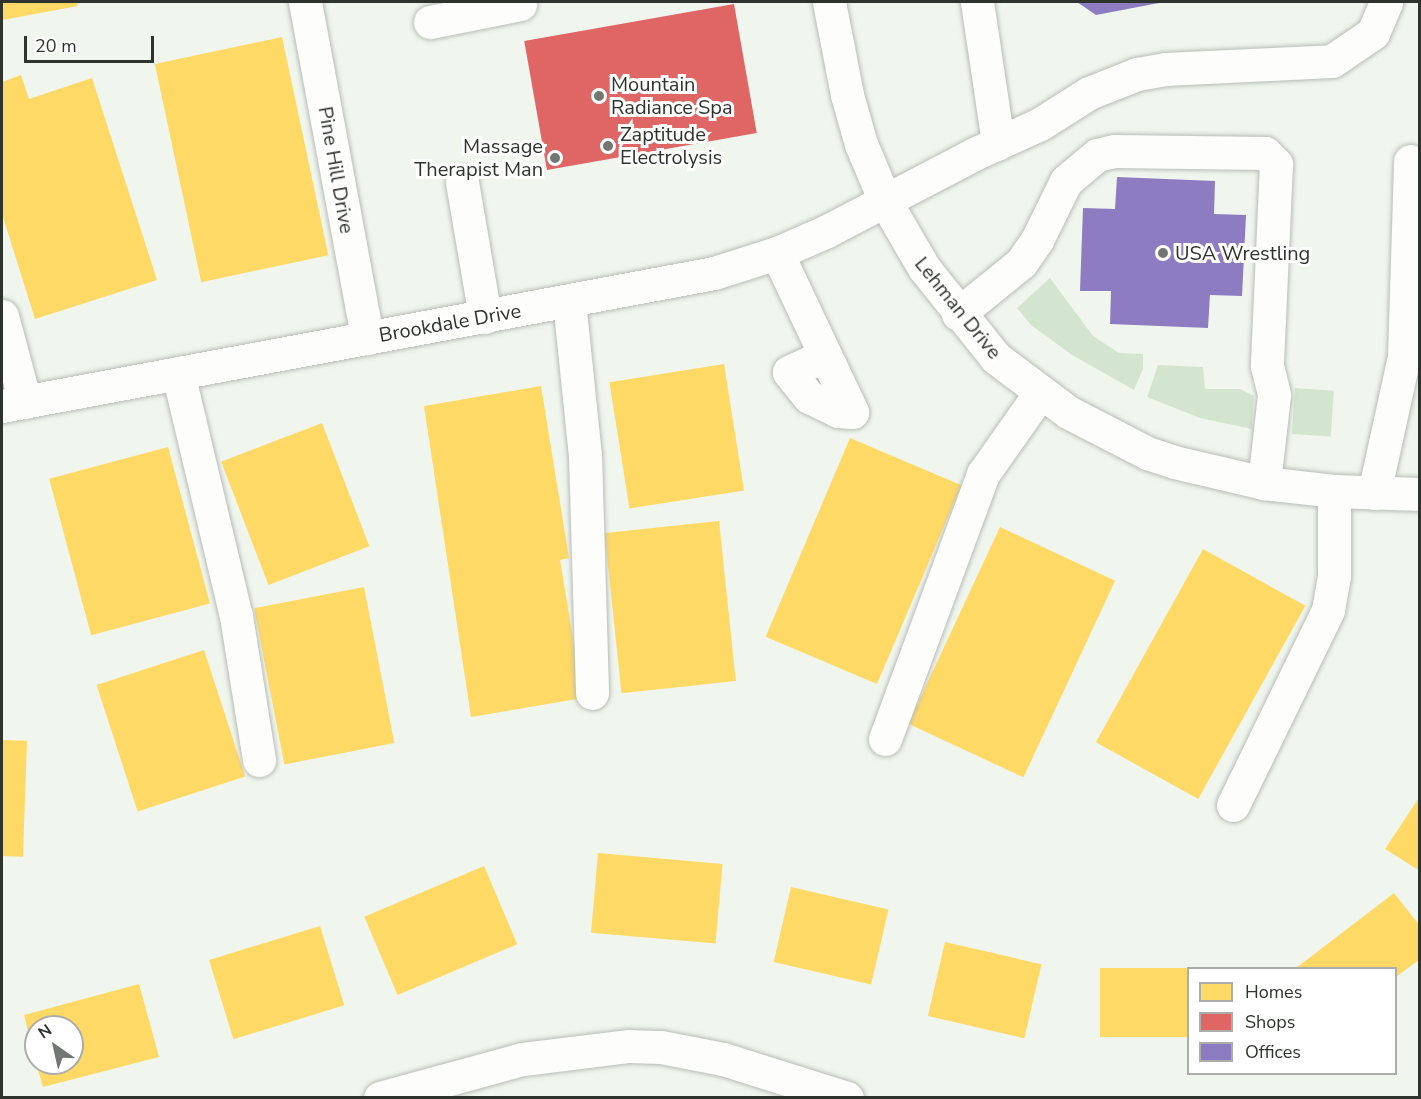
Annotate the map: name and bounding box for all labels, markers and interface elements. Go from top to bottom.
scale bar [27,24,158,62]
text: 20 m [35,34,77,58]
place label: Mountain Radiance Spa [611,72,733,119]
marker: Mountain Radiance Spa [592,89,606,103]
street label: Pine Hill Drive [313,105,359,235]
place label: Zaptitude Electrolysis [620,122,722,169]
place label: Massage Therapist Man [414,134,543,181]
marker: Zaptitude Electrolysis [601,139,615,153]
marker: Massage Therapist Man [548,151,562,165]
place label: USA Wrestling [1175,241,1310,265]
marker: USA Wrestling [1156,246,1170,260]
street label: Lehman Drive [910,252,1006,364]
street label: Brookdale Drive [377,299,523,347]
legend [1187,967,1397,1075]
text: Homes [1245,980,1302,1004]
text: Shops [1245,1010,1295,1034]
north arrow [24,1015,84,1075]
text: N [34,1019,56,1044]
text: Offices [1245,1040,1301,1064]

